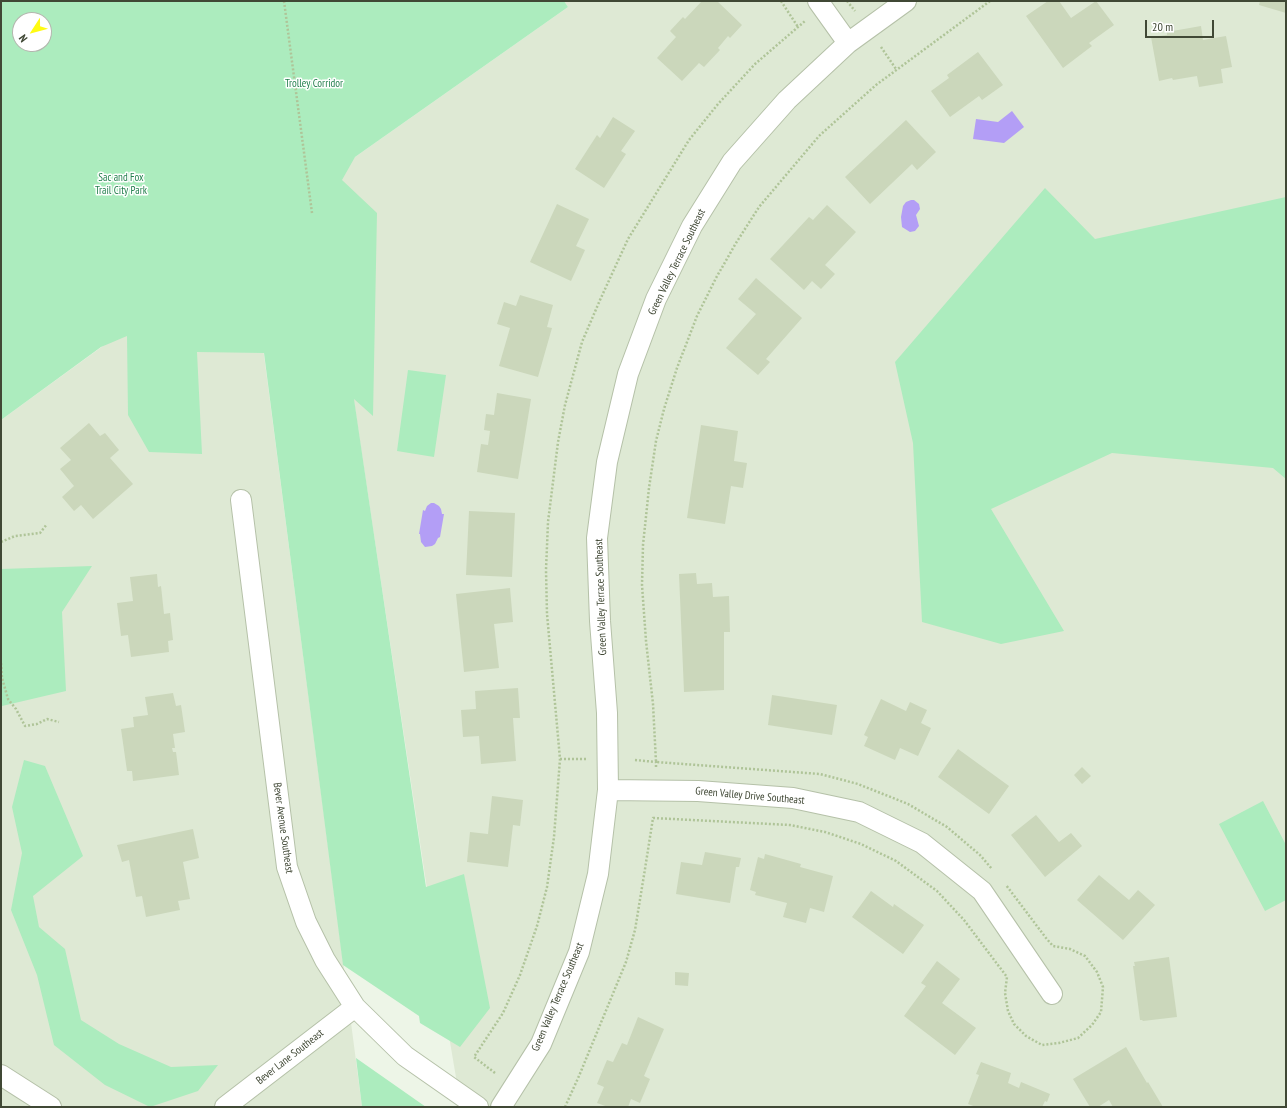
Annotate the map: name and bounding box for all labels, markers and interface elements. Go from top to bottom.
north arrow [12,12,52,52]
scale bar [1147,12,1216,38]
text: 20 m [1152,19,1173,34]
text: N [16,32,31,45]
park label: Trolley Corridor [285,77,343,91]
park label: Sac and Fox Trail City Park [95,171,147,197]
street label: Green Valley Terrace Southeast [645,207,709,317]
street label: Green Valley Terrace Southeast [592,538,610,656]
street label: Bever Avenue Southeast [270,782,296,874]
street label: Green Valley Drive Southeast [695,785,805,807]
street label: Green Valley Terrace Southeast [529,941,587,1053]
street label: Bever Lane Southeast [254,1027,326,1087]

